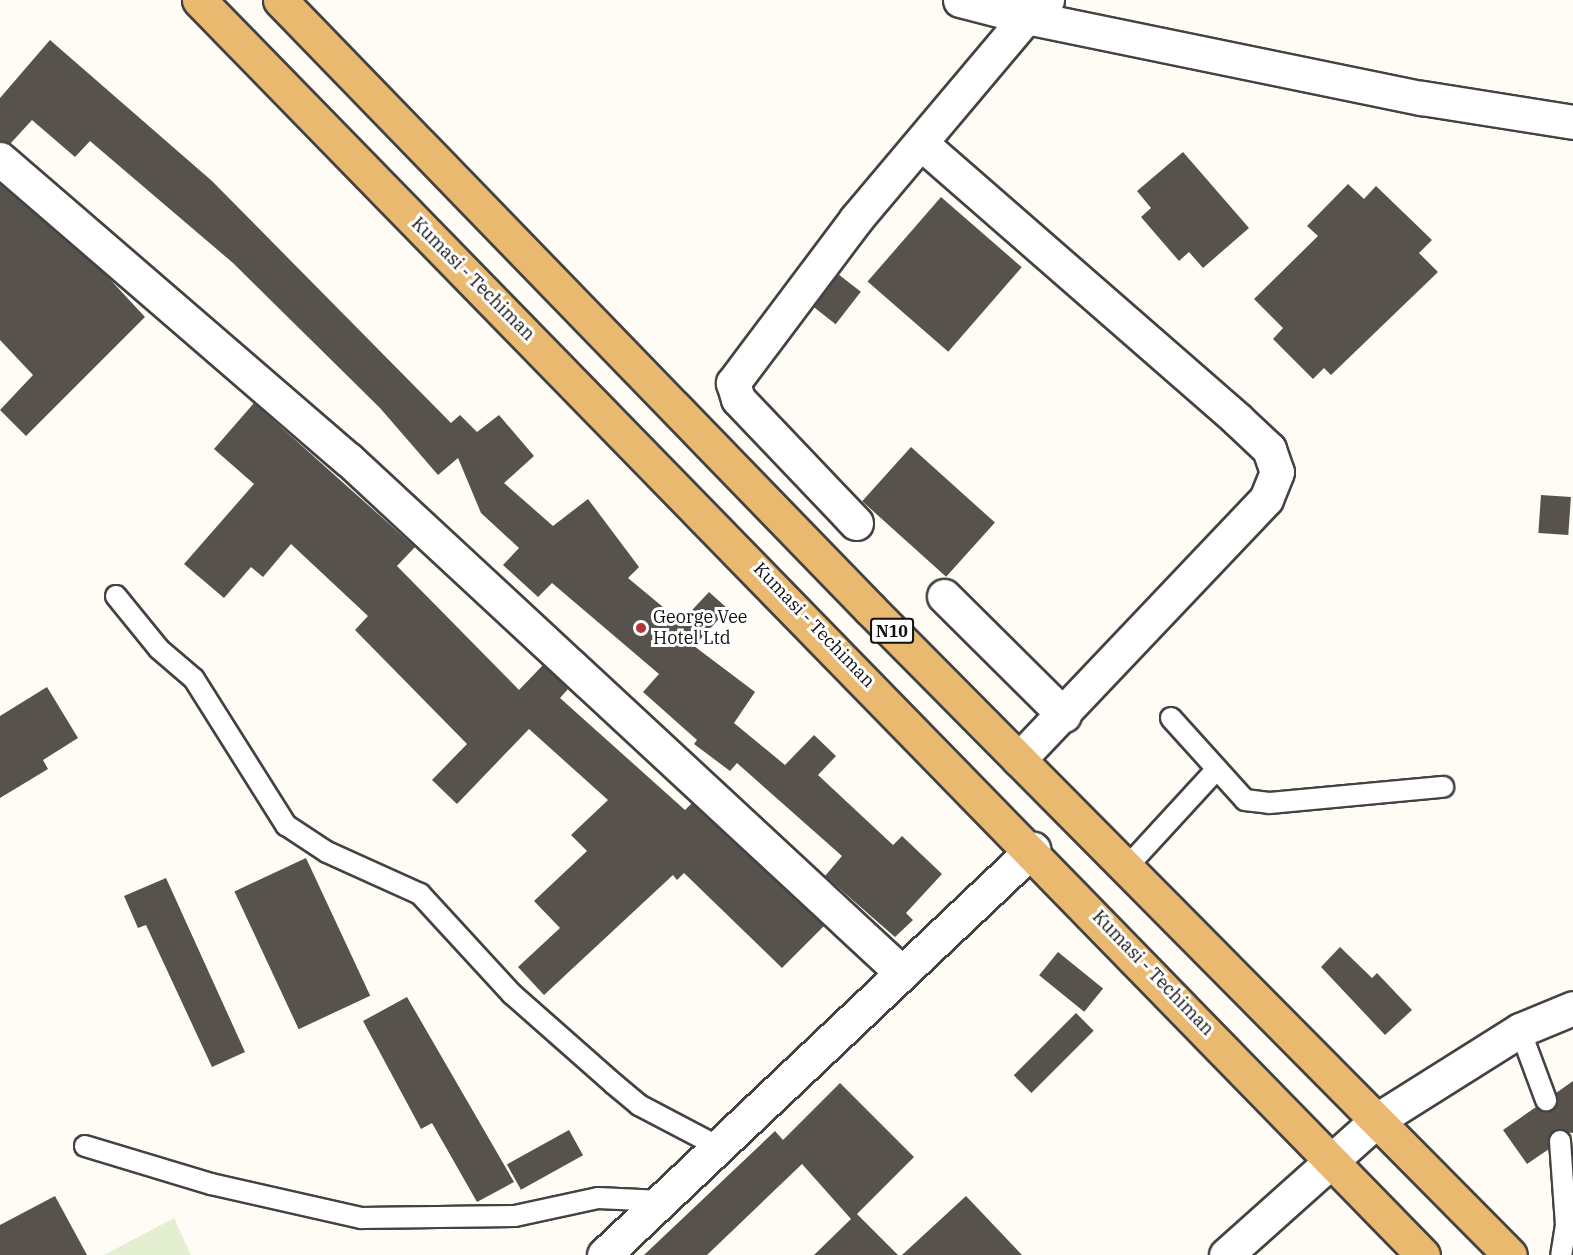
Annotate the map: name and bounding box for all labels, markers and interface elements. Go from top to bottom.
street label: Kumasi - Techiman [407,213,539,345]
street label: Kumasi - Techiman [749,558,879,692]
place label: George Vee Hotel Ltd [653,607,748,650]
road number: N10 [870,618,914,644]
marker: George Vee Hotel Ltd [634,621,648,635]
street label: Kumasi - Techiman [1088,906,1218,1040]

